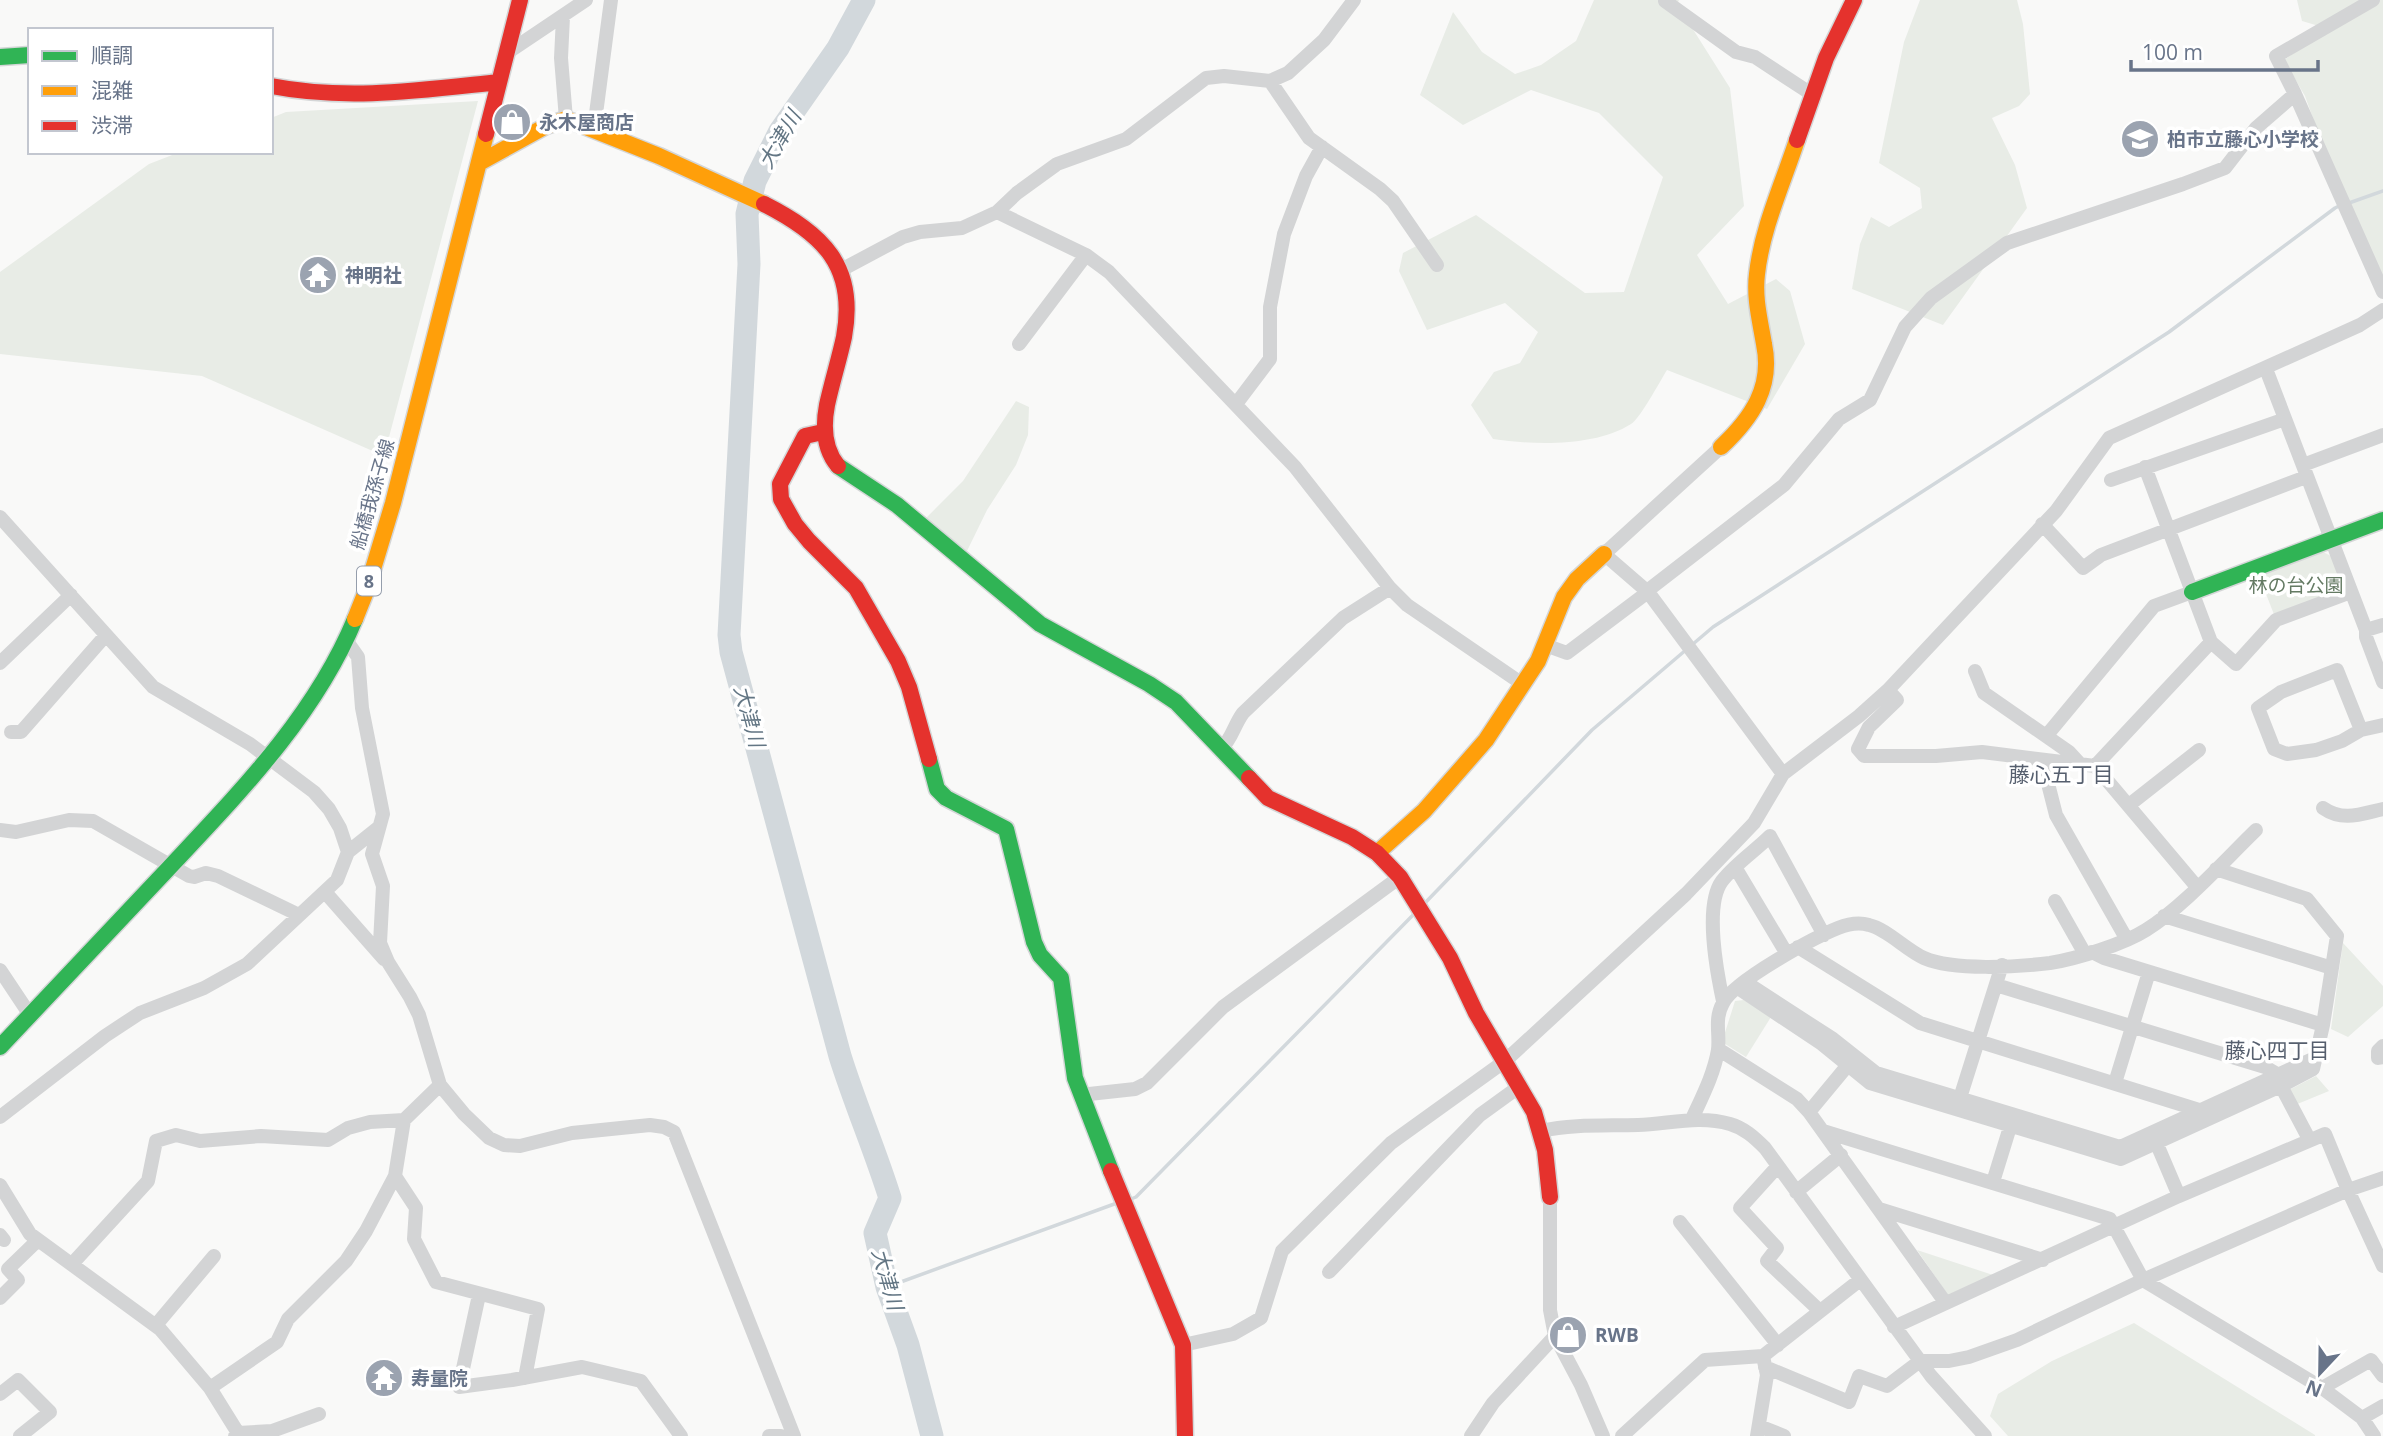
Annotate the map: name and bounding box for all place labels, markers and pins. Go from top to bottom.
shop icon: 永木屋商店 [491,101,533,143]
place label: 永木屋商店 [539,109,634,135]
school or university icon: 柏市立藤心小学校 [2119,118,2161,160]
place label: 柏市立藤心小学校 [2167,126,2319,152]
temple icon: 神明社 [297,254,339,296]
place label: 神明社 [345,262,402,288]
shop icon: RWB [1547,1314,1589,1356]
place label: RWB [1595,1322,1639,1348]
temple icon: 寿量院 [363,1357,405,1399]
place label: 寿量院 [411,1365,468,1391]

